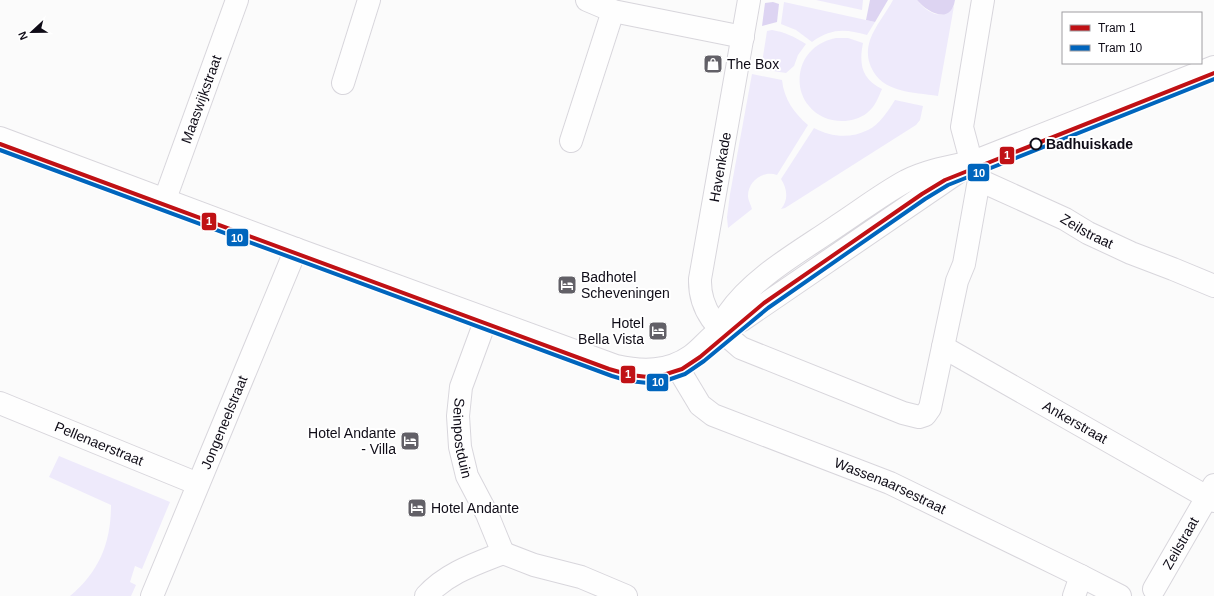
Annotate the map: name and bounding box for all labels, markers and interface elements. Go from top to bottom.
north arrow [12,12,52,52]
legend [1062,12,1202,64]
text: Tram 1 [1098,21,1136,35]
text: N [16,30,30,42]
text: Tram 10 [1098,41,1143,55]
street label: Maaswijkstraat [178,53,224,146]
shop icon: The Box [702,53,724,75]
place label: The Box [727,56,779,72]
street label: Havenkade [706,131,734,203]
place label: Badhuiskade [1046,136,1133,152]
marker: Badhuiskade [1029,137,1043,151]
line badge: 1 [999,146,1015,165]
text: 1 [1004,149,1010,161]
line badge: 10 [967,163,990,182]
text: 10 [973,167,985,179]
street label: Zeilstraat [1058,210,1116,252]
line badge: 1 [201,212,217,231]
text: 1 [206,215,212,227]
line badge: 10 [226,228,249,247]
text: 10 [231,232,243,244]
place label: Badhotel Scheveningen [581,269,670,301]
hotel icon: Badhotel Scheveningen [556,274,578,296]
place label: Hotel Bella Vista [578,315,644,347]
hotel icon: Hotel Bella Vista [647,320,669,342]
line badge: 1 [620,365,636,384]
text: 1 [625,368,631,380]
street label: Jongeneelstraat [198,373,251,471]
line badge: 10 [646,373,669,392]
text: 10 [652,376,664,388]
street label: Seinpostduin [450,397,475,480]
street label: Ankerstraat [1040,397,1110,447]
street label: Pellenaerstraat [52,418,146,469]
place label: Hotel Andante - Villa [308,425,396,457]
hotel icon: Hotel Andante - Villa [399,430,421,452]
street label: Wassenaarsestraat [832,454,949,517]
hotel icon: Hotel Andante [406,497,428,519]
place label: Hotel Andante [431,500,519,516]
street label: Zeilstraat [1159,514,1202,572]

